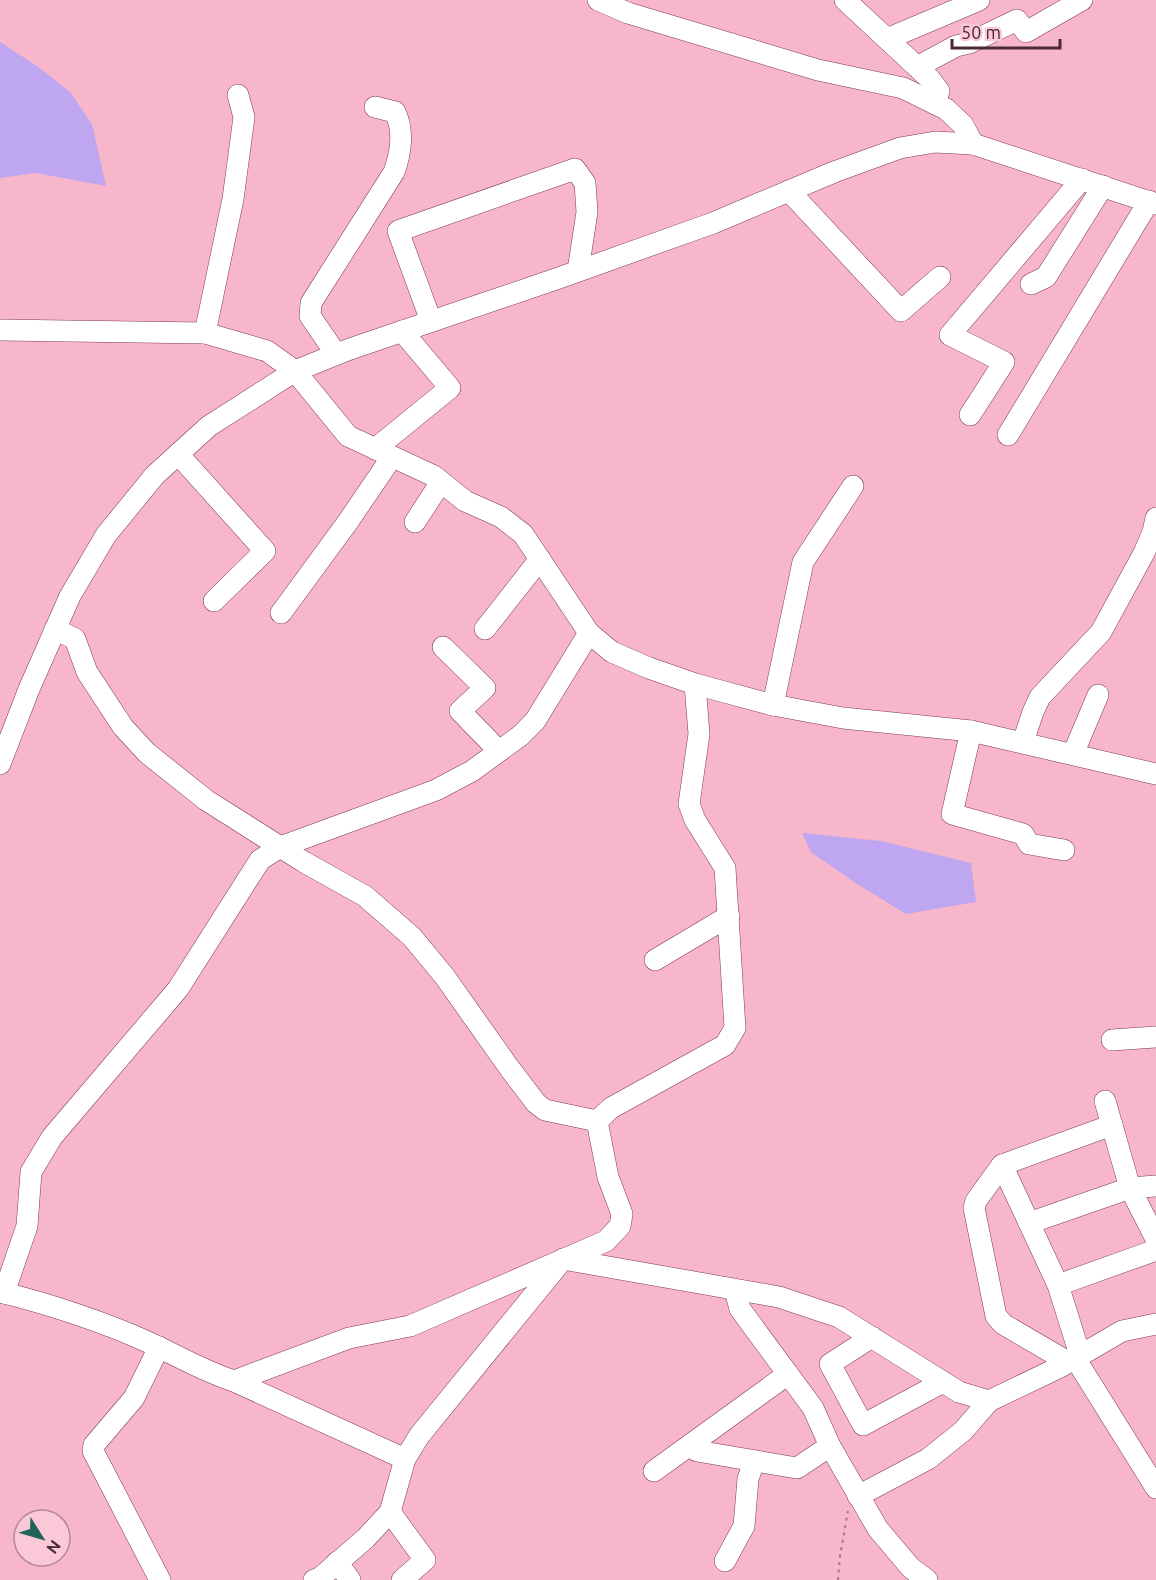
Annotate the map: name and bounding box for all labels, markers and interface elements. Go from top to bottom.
scale bar [952,12,1060,50]
text: 50 m [961,22,1001,42]
north arrow [12,1508,72,1568]
text: N [43,1537,65,1557]

